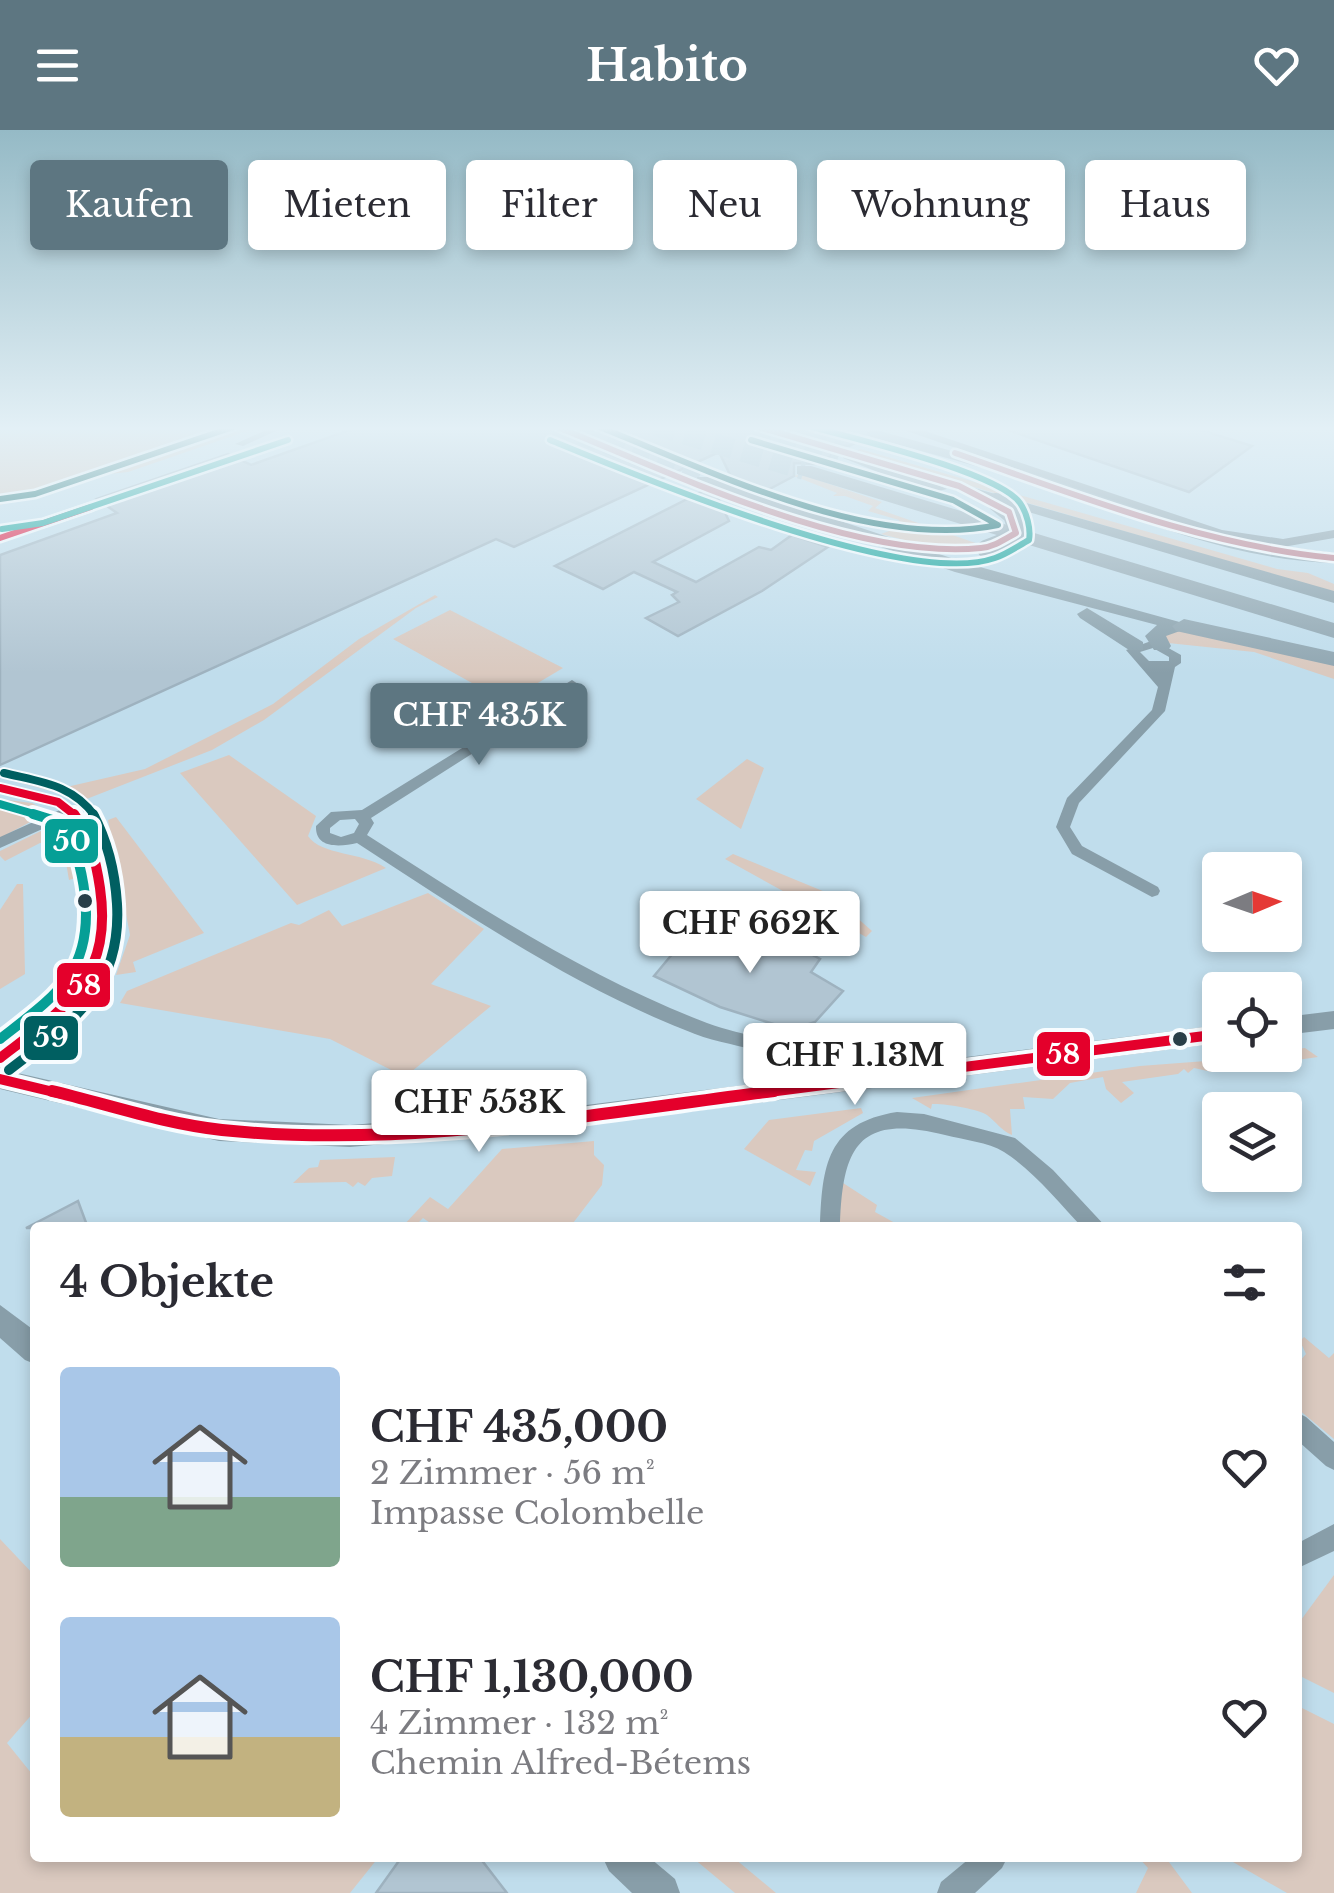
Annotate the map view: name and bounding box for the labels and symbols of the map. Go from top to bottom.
pin: CHF 435K [376,683,582,768]
line badge: 50 [43,817,100,865]
text: 50 [53,824,91,859]
north arrow [1202,852,1302,952]
unlabelled marker [75,891,95,911]
pin: CHF 662K [647,891,853,976]
line badge: 58 [55,961,112,1009]
text: 58 [67,968,101,1003]
line badge: 59 [22,1014,80,1062]
text: 59 [33,1020,69,1055]
pin: CHF 1.13M [741,1023,969,1108]
unlabelled marker [1170,1029,1190,1049]
line badge: 58 [1035,1030,1092,1078]
text: 58 [1046,1037,1080,1072]
pin: CHF 553K [376,1070,582,1155]

